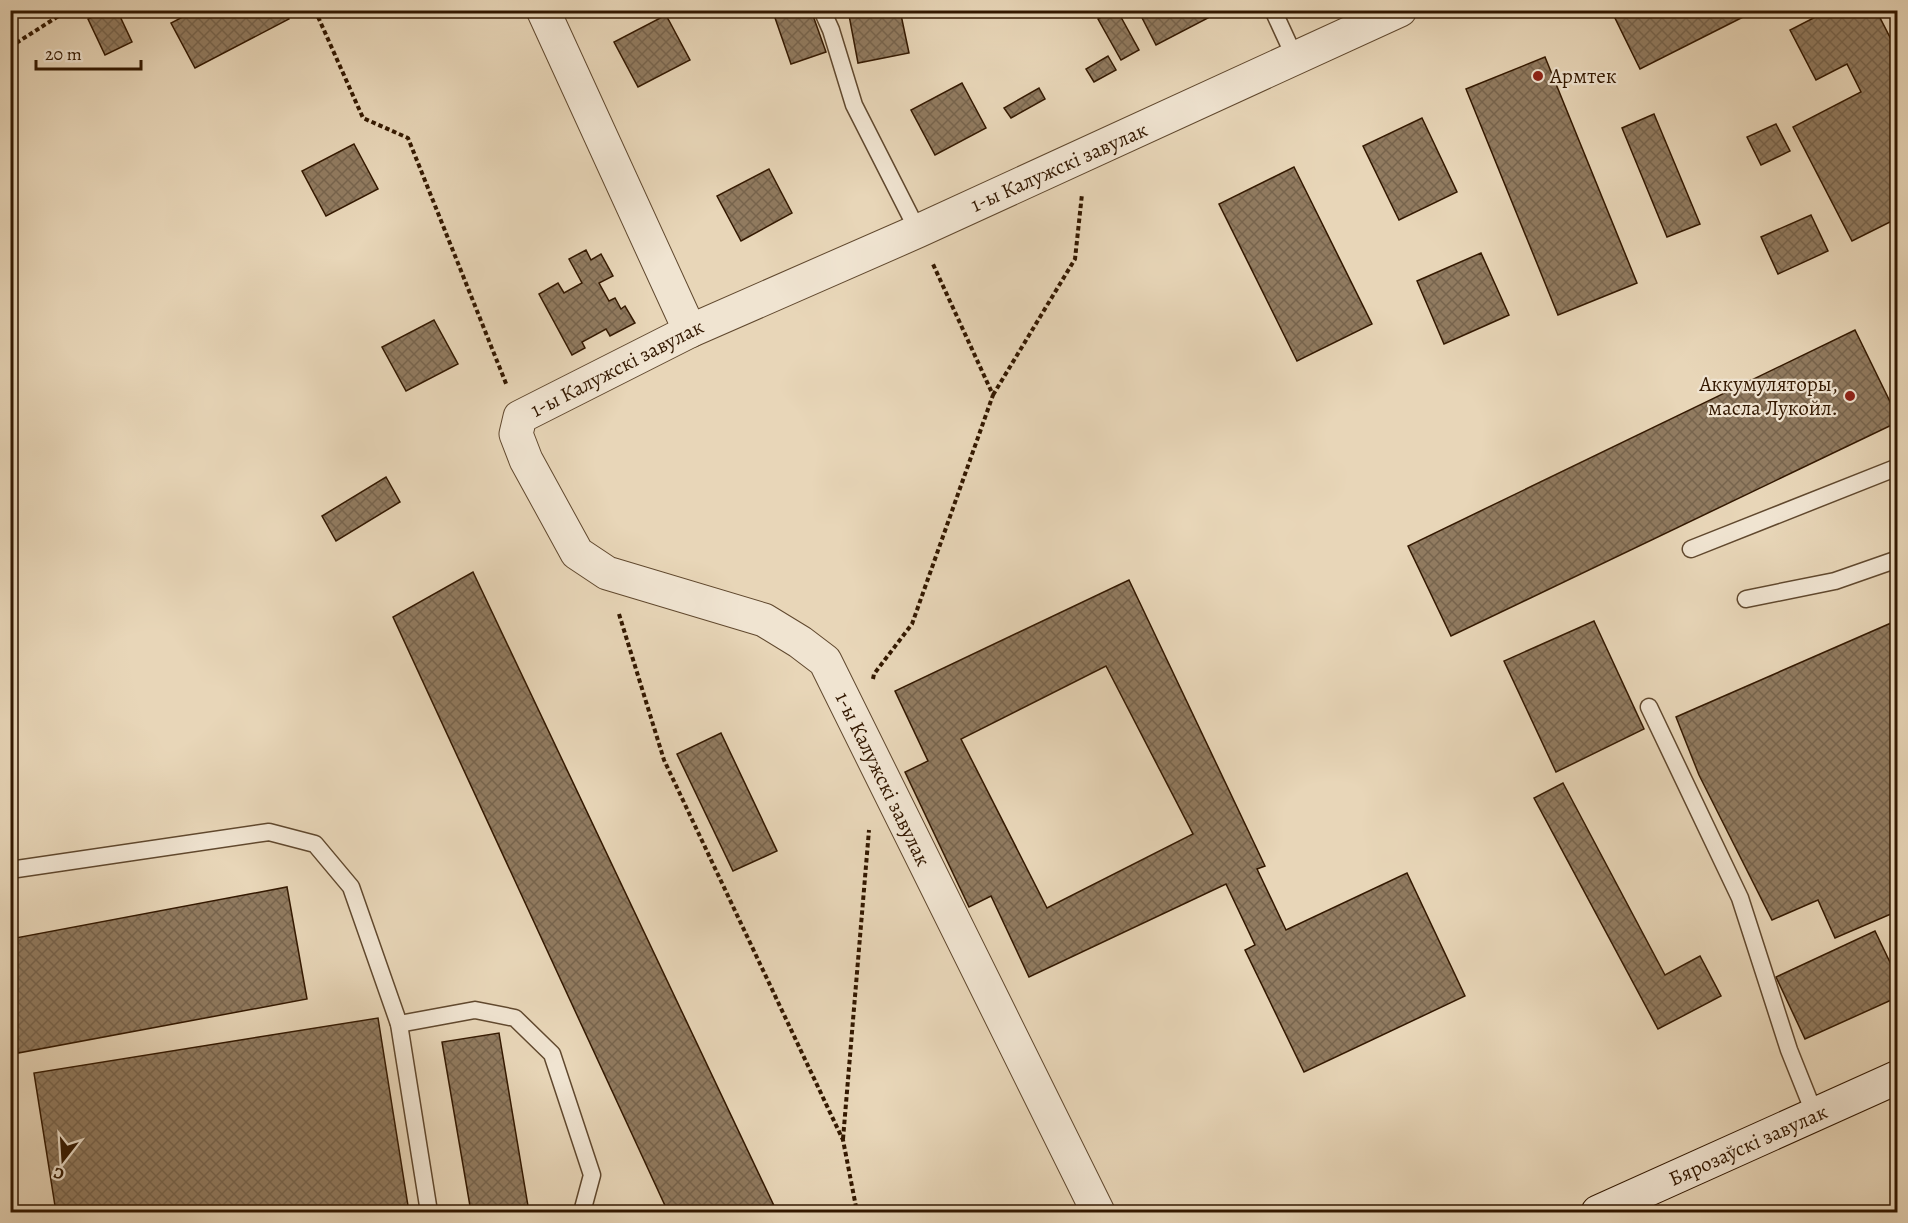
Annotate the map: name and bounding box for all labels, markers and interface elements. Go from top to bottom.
scale bar [36,33,141,71]
text: 20 m [45,42,82,66]
place label: Армтек [1549,62,1617,90]
marker: Армтек [1531,69,1545,83]
street label: 1-ы Калужскі завулак [966,115,1152,219]
street label: 1-ы Калужскі завулак [526,312,708,424]
place label: Аккумуляторы, масла Лукойл. [1699,370,1838,422]
marker: Аккумуляторы, масла Лукойл. [1843,389,1857,403]
street label: 1-ы Калужскі завулак [829,687,937,871]
street label: Бярозаўскі завулак [1664,1097,1832,1193]
north arrow [33,1130,93,1190]
text: С [51,1161,67,1185]

